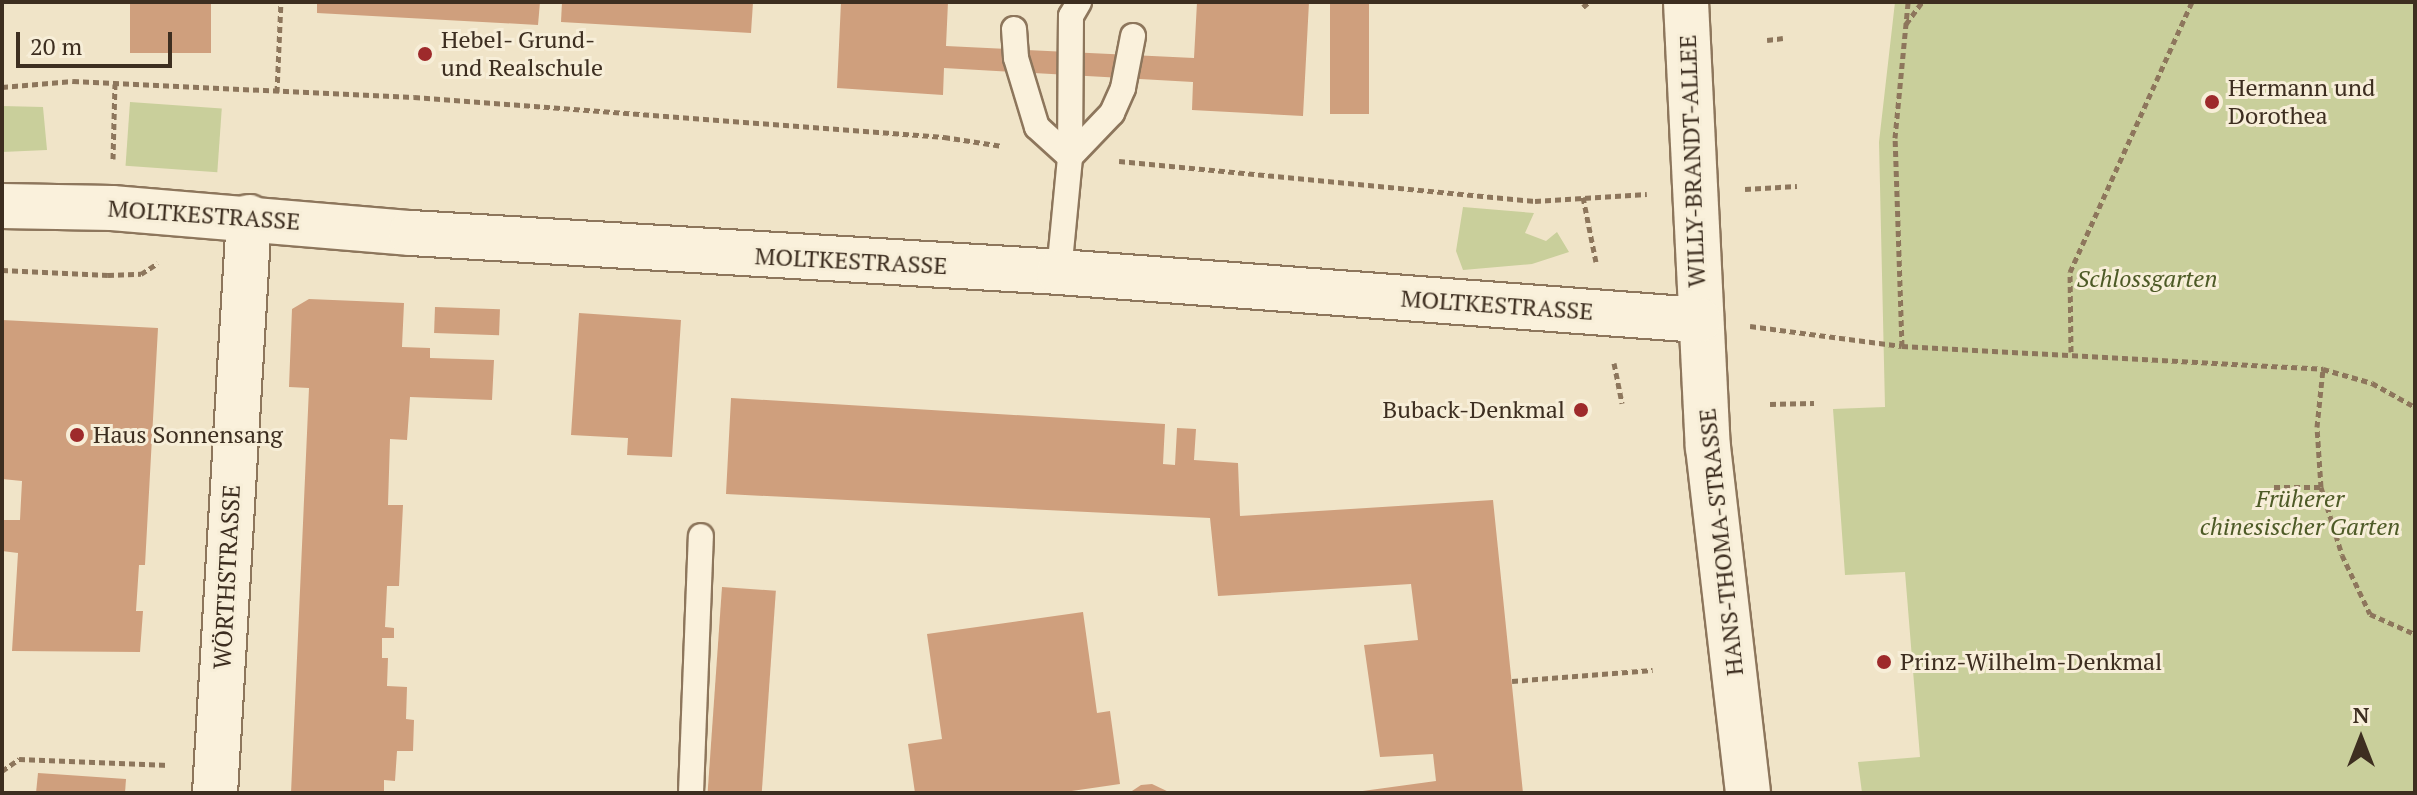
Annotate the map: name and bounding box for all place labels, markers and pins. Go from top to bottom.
place label: Hebel- Grund- und Realschule [441,26,603,82]
marker: Hebel- Grund- und Realschule [416,45,434,63]
place label: Hermann und Dorothea [2228,74,2375,130]
marker: Hermann und Dorothea [2203,93,2221,111]
place label: Buback-Denkmal [1382,396,1565,424]
marker: Buback-Denkmal [1572,401,1590,419]
place label: Haus Sonnensang [93,421,283,449]
marker: Haus Sonnensang [68,426,86,444]
place label: Prinz-Wilhelm-Denkmal [1900,648,2162,676]
marker: Prinz-Wilhelm-Denkmal [1875,653,1893,671]

